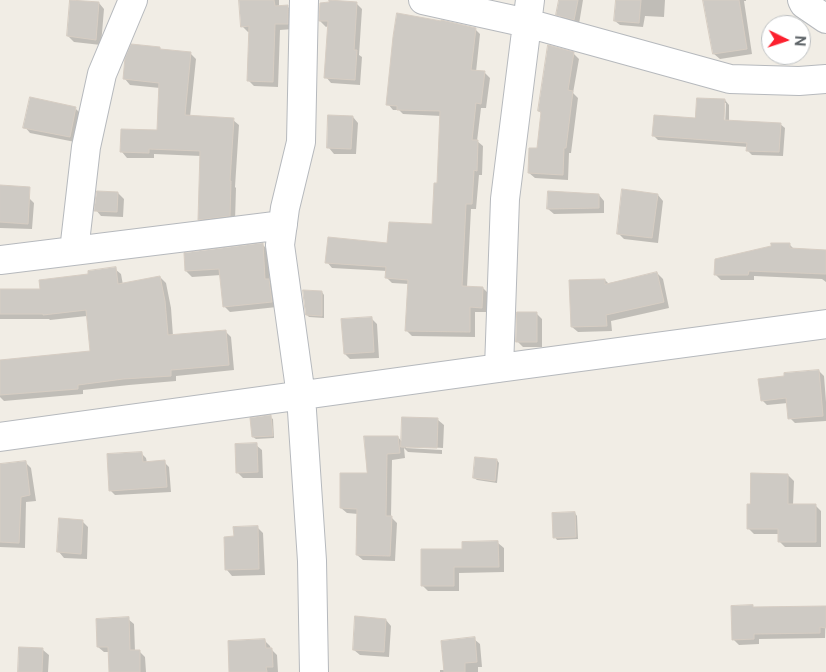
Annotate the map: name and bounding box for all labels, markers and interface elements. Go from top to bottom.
north arrow [761,15,811,65]
text: N [792,35,808,47]

